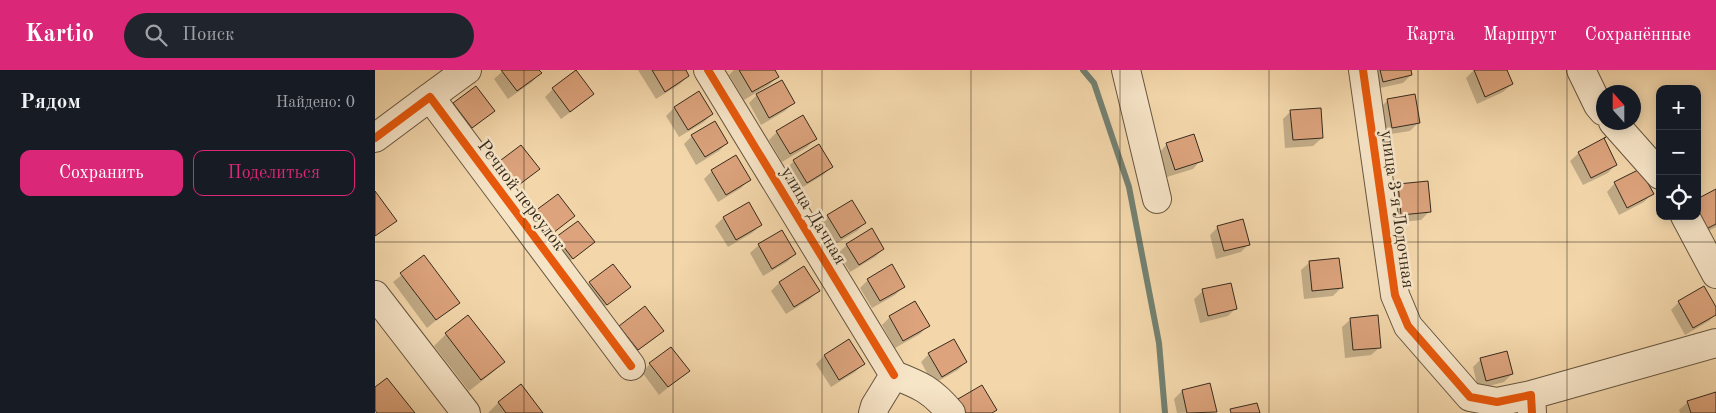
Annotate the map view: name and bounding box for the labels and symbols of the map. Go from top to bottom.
north arrow [1596,85,1641,130]
street label: улица 3-я Лодочная [1377,129,1417,290]
street label: Речной переулок [474,137,569,254]
street label: улица Дачная [777,164,849,267]

